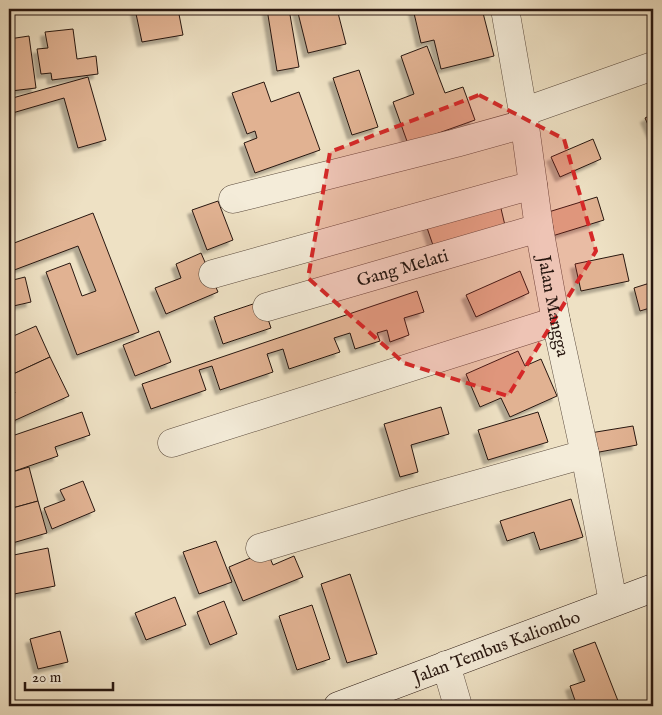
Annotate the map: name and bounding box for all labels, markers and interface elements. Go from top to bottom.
street label: Gang Melati [354,245,451,293]
street label: Jalan Mangga [531,252,574,359]
street label: Jalan Tembus Kaliombo [408,606,584,691]
scale bar [25,660,112,692]
text: 20 m [32,668,62,687]

